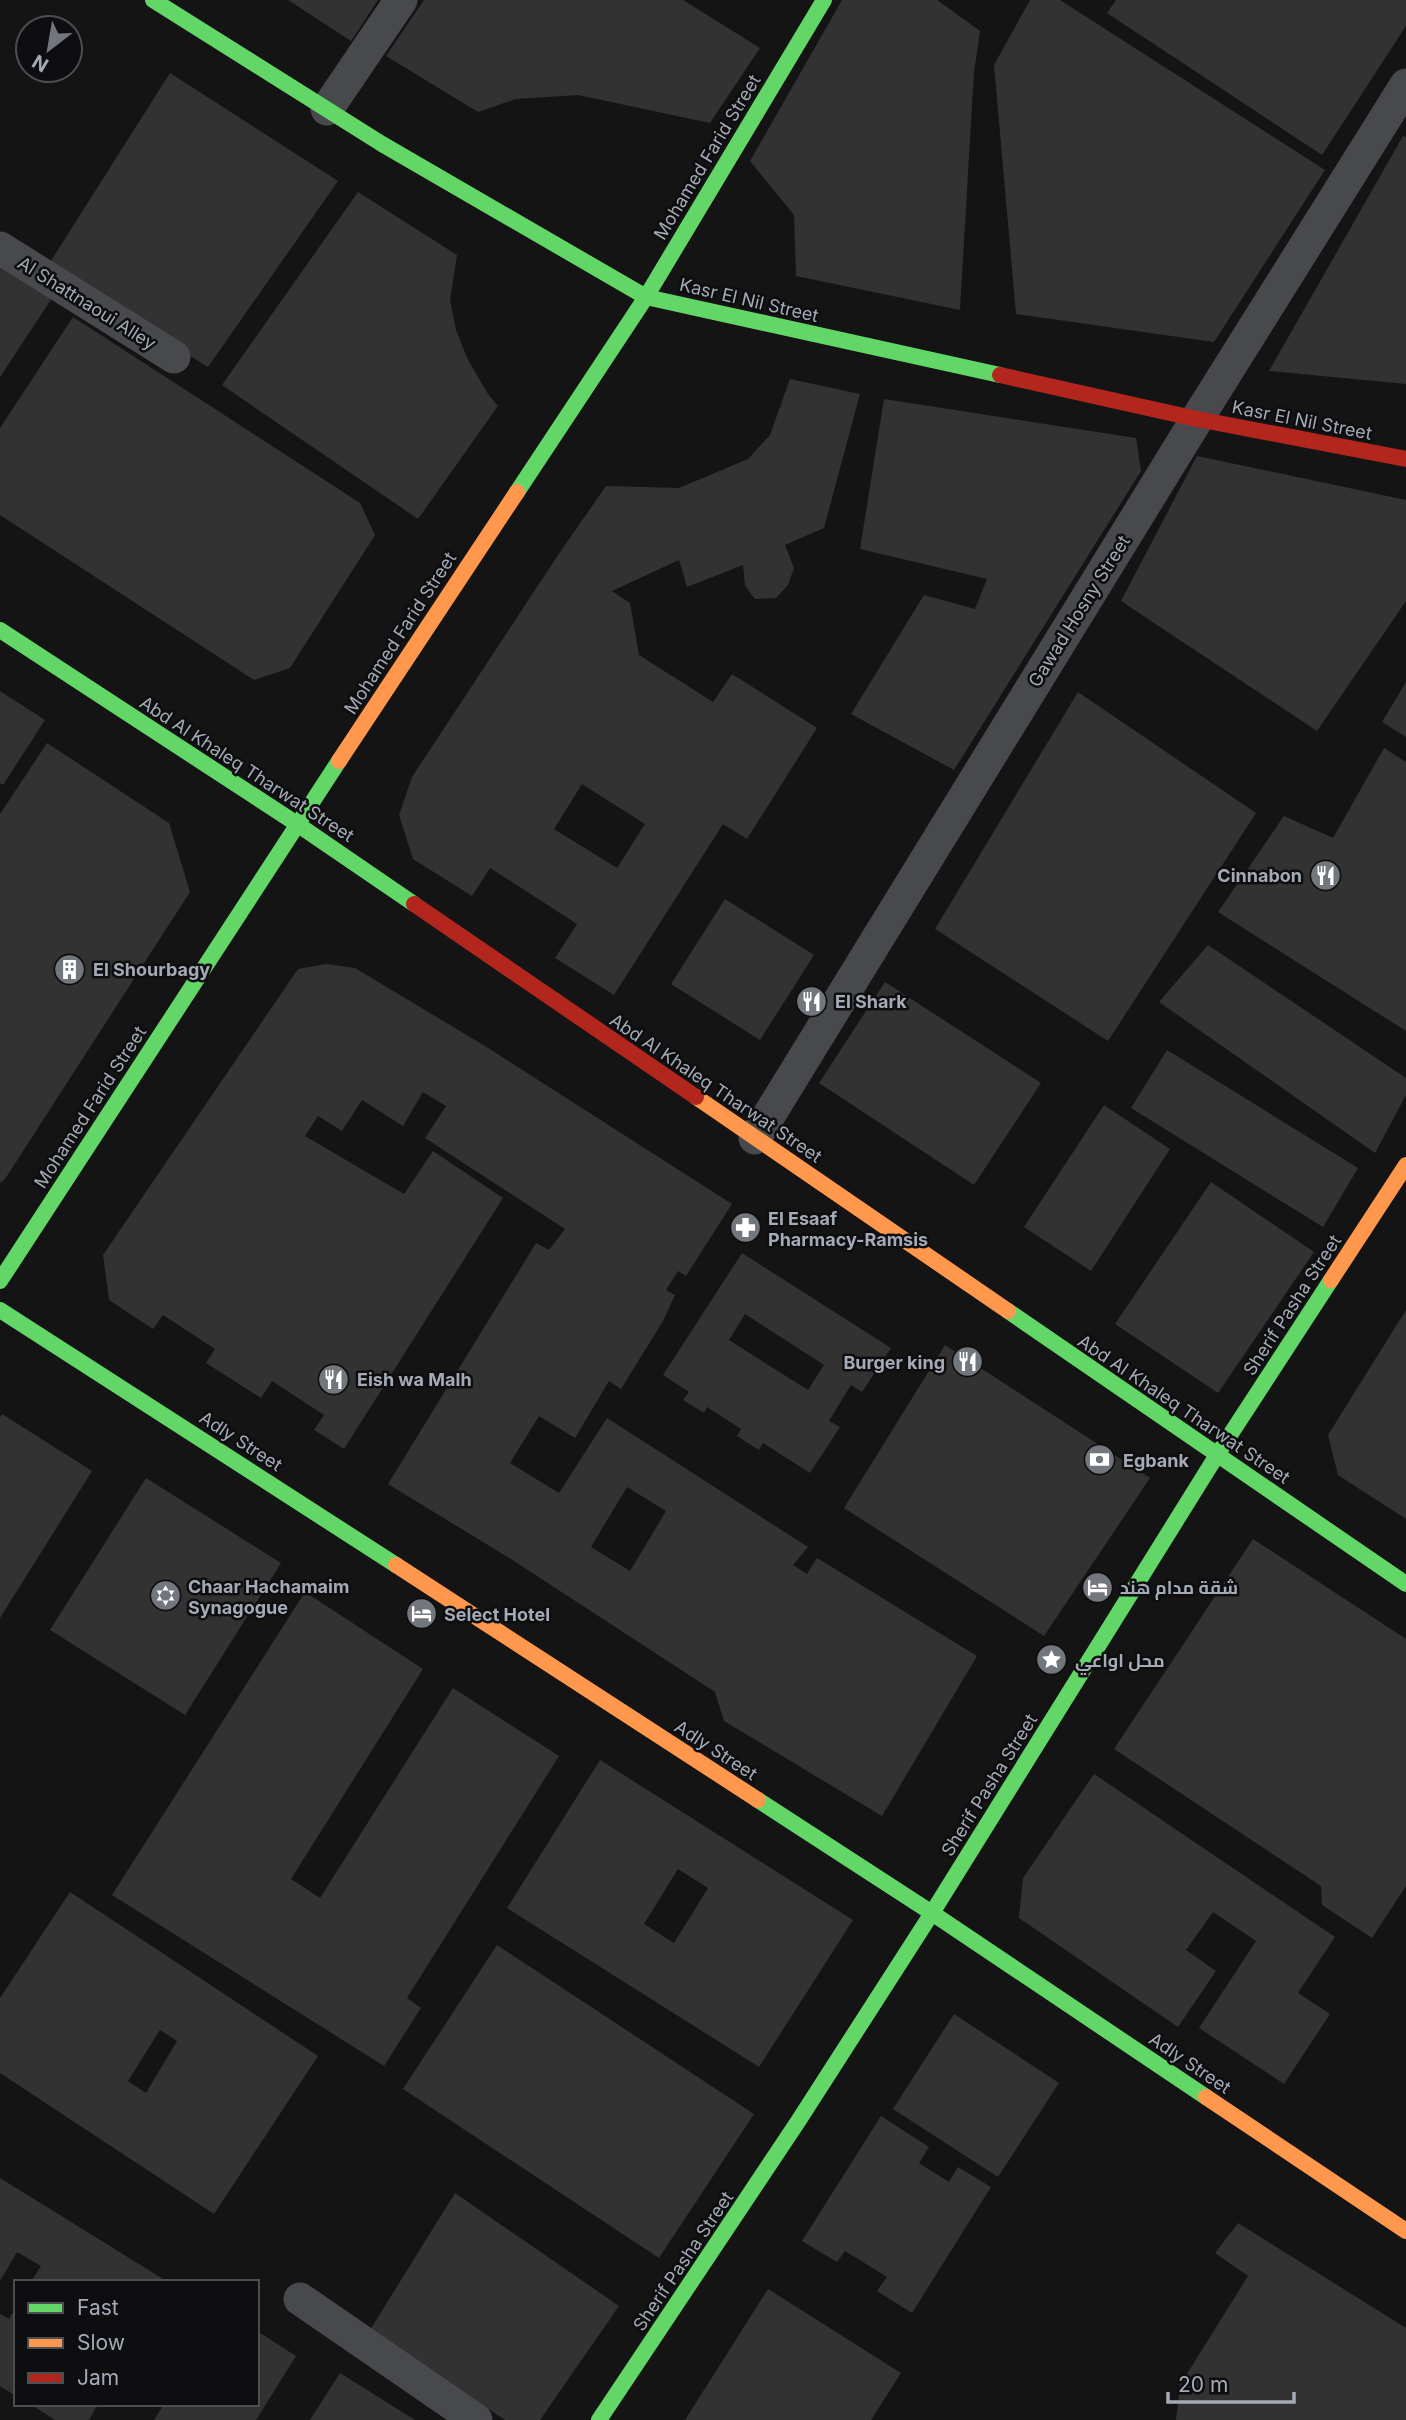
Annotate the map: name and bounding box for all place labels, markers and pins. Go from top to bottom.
restaurant icon: Cinnabon [1308,858,1342,892]
place label: Cinnabon [1217,865,1302,886]
building icon: El Shourbagy [53,952,87,986]
place label: El Shourbagy [93,959,210,980]
restaurant icon: El Shark [795,984,829,1018]
place label: El Shark [835,991,907,1012]
place label: El Esaaf Pharmacy-Ramsis [768,1208,928,1250]
pharmacy icon: El Esaaf Pharmacy-Ramsis [728,1211,762,1245]
restaurant icon: Burger king [951,1345,985,1379]
place label: Burger king [843,1352,945,1373]
restaurant icon: Eish wa Malh [317,1362,351,1396]
place label: Eish wa Malh [357,1369,472,1390]
bank icon: Egbank [1083,1443,1117,1477]
place label: Egbank [1123,1450,1189,1471]
hotel icon: شقة مدام هند [1080,1570,1114,1604]
place label: Chaar Hachamaim Synagogue [188,1576,349,1618]
place label: شقة مدام هند [1120,1577,1238,1600]
synagogue icon: Chaar Hachamaim Synagogue [148,1579,182,1613]
hotel icon: Select Hotel [404,1597,438,1631]
place label: Select Hotel [444,1604,550,1625]
place icon: محل اواعي [1035,1643,1069,1677]
place label: محل اواعي [1075,1650,1165,1676]

